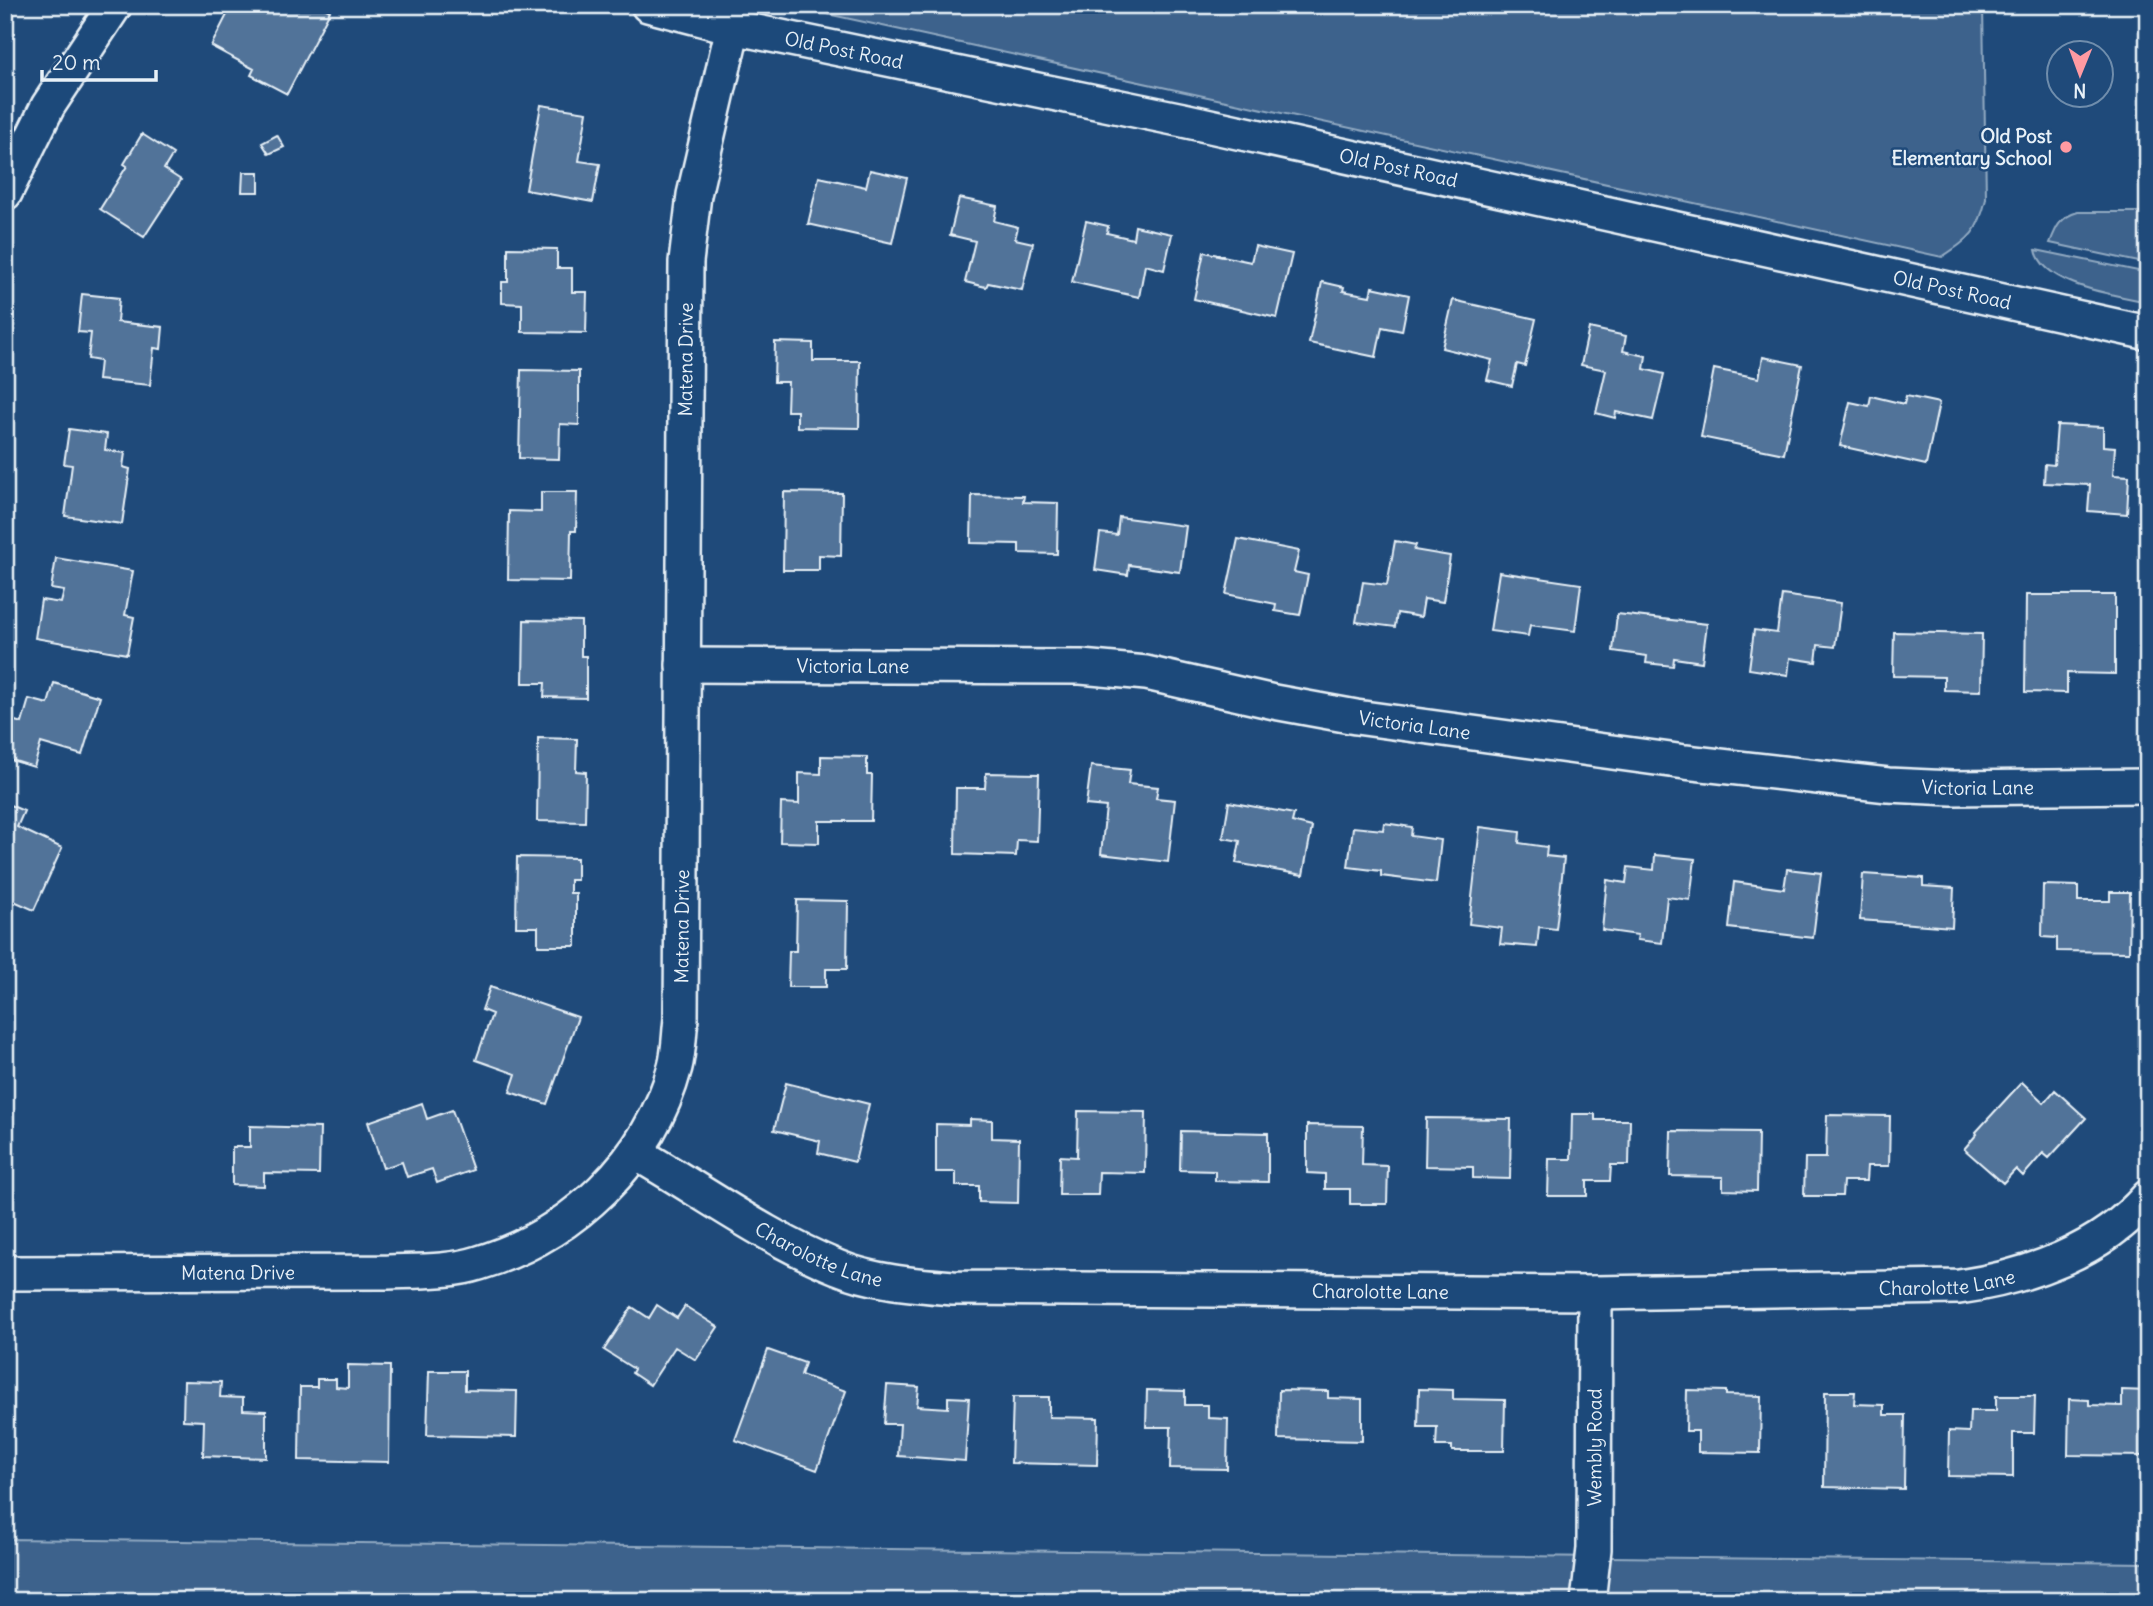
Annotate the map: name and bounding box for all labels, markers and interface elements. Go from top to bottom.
street label: Old Post Road [782,26,905,74]
scale bar [42,38,156,82]
north arrow [2044,38,2114,108]
text: 20 m [52,49,101,76]
text: N [2073,79,2086,103]
place label: Old Post Elementary School [1891,124,2053,170]
marker: Old Post Elementary School [2058,139,2074,155]
street label: Old Post Road [1337,143,1460,192]
street label: Old Post Road [1891,265,2014,314]
street label: Matena Drive [673,302,698,416]
street label: Victoria Lane [797,654,909,678]
street label: Victoria Lane [1357,705,1472,745]
street label: Victoria Lane [1921,775,2034,800]
street label: Matena Drive [669,869,694,983]
street label: Charolotte Lane [751,1216,885,1292]
street label: Matena Drive [181,1260,295,1285]
street label: Charolotte Lane [1878,1264,2018,1300]
street label: Charolotte Lane [1312,1279,1449,1304]
street label: Wembly Road [1582,1388,1607,1506]

